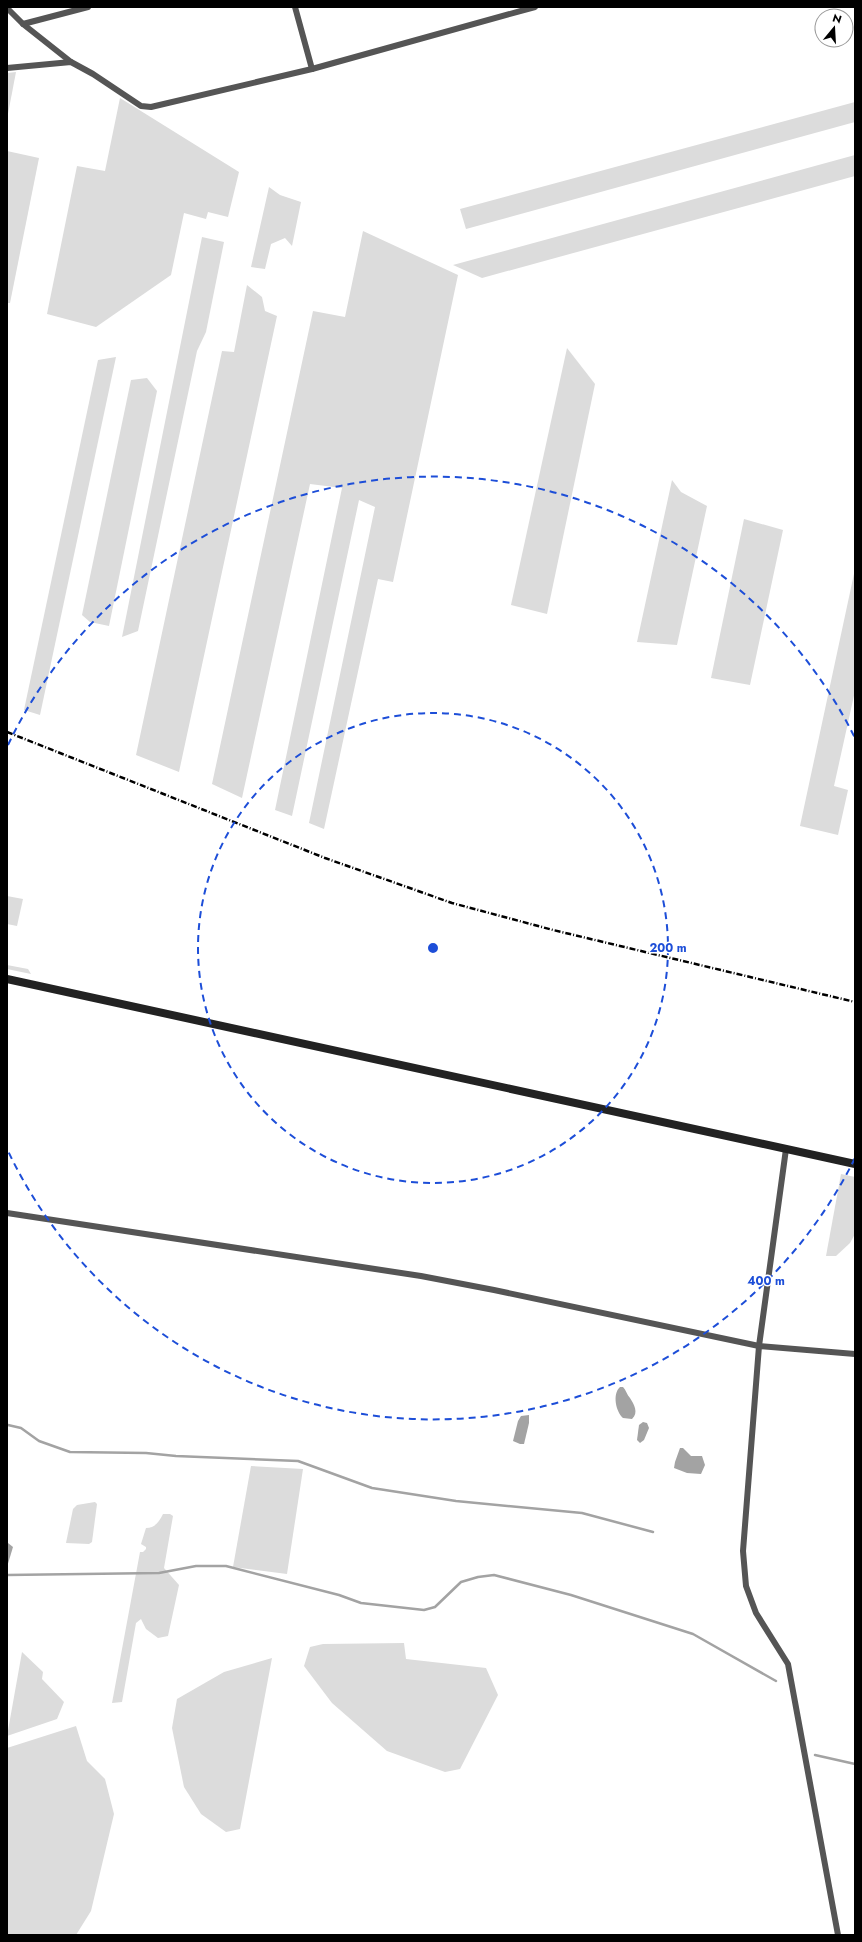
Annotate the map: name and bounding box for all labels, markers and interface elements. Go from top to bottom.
north arrow [814,8,854,48]
text: N [830,10,844,27]
text: 200 m [649,939,687,957]
centre of rings [426,941,440,955]
text: 400 m [747,1272,785,1290]

